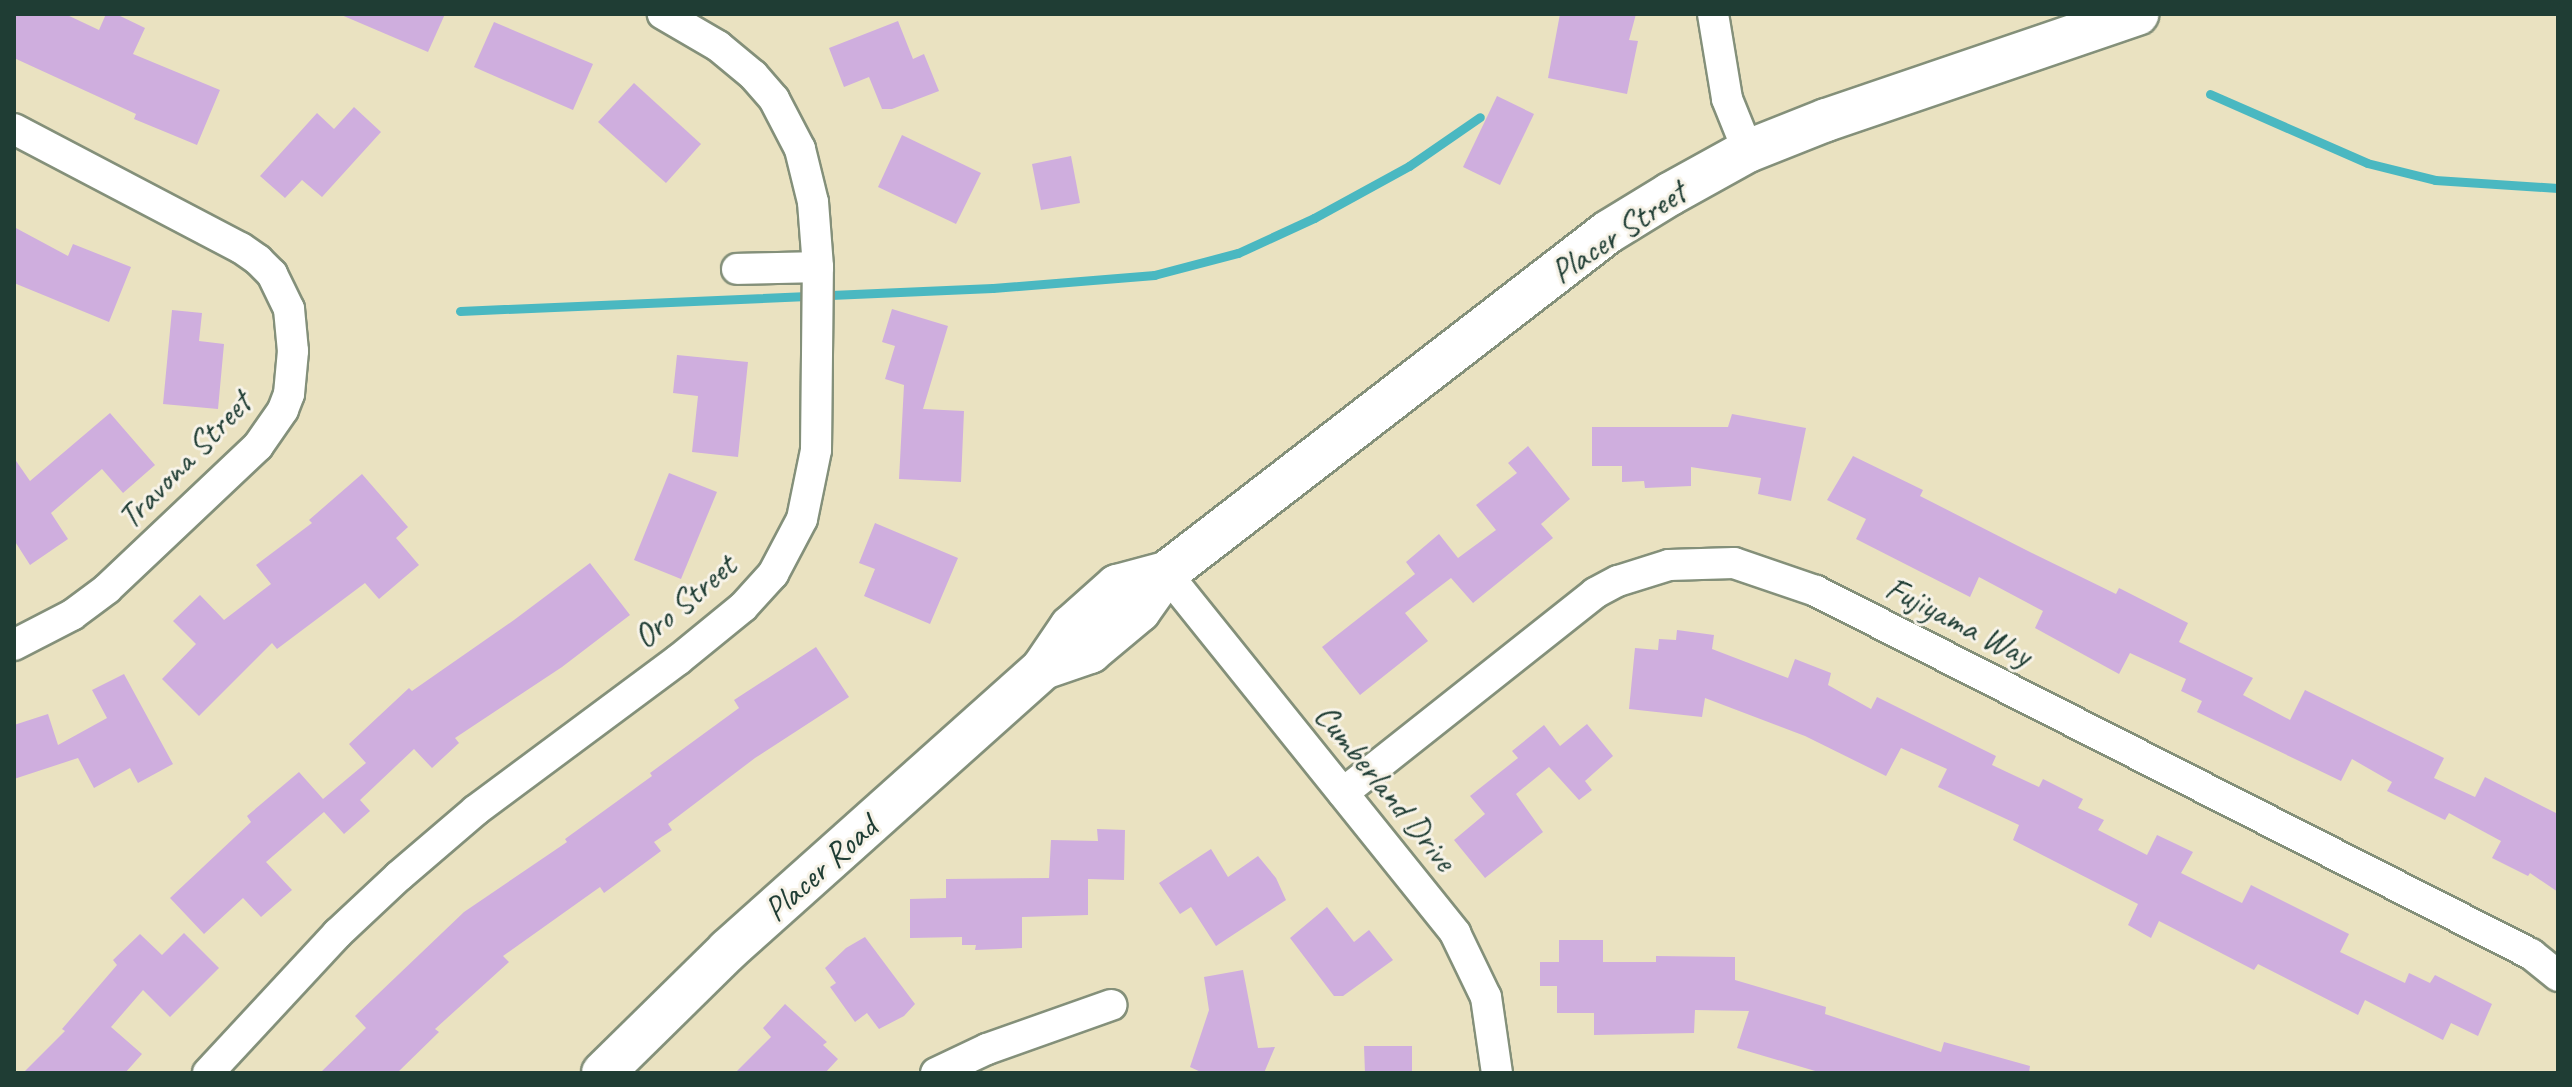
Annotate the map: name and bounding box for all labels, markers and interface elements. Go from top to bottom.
street label: Placer Street [1543,172,1693,292]
street label: Travona Street [109,383,259,537]
street label: Oro Street [624,545,744,657]
street label: Fujiyama Way [1879,567,2039,675]
street label: Cumberland Drive [1306,695,1466,879]
street label: Placer Road [755,807,885,929]

